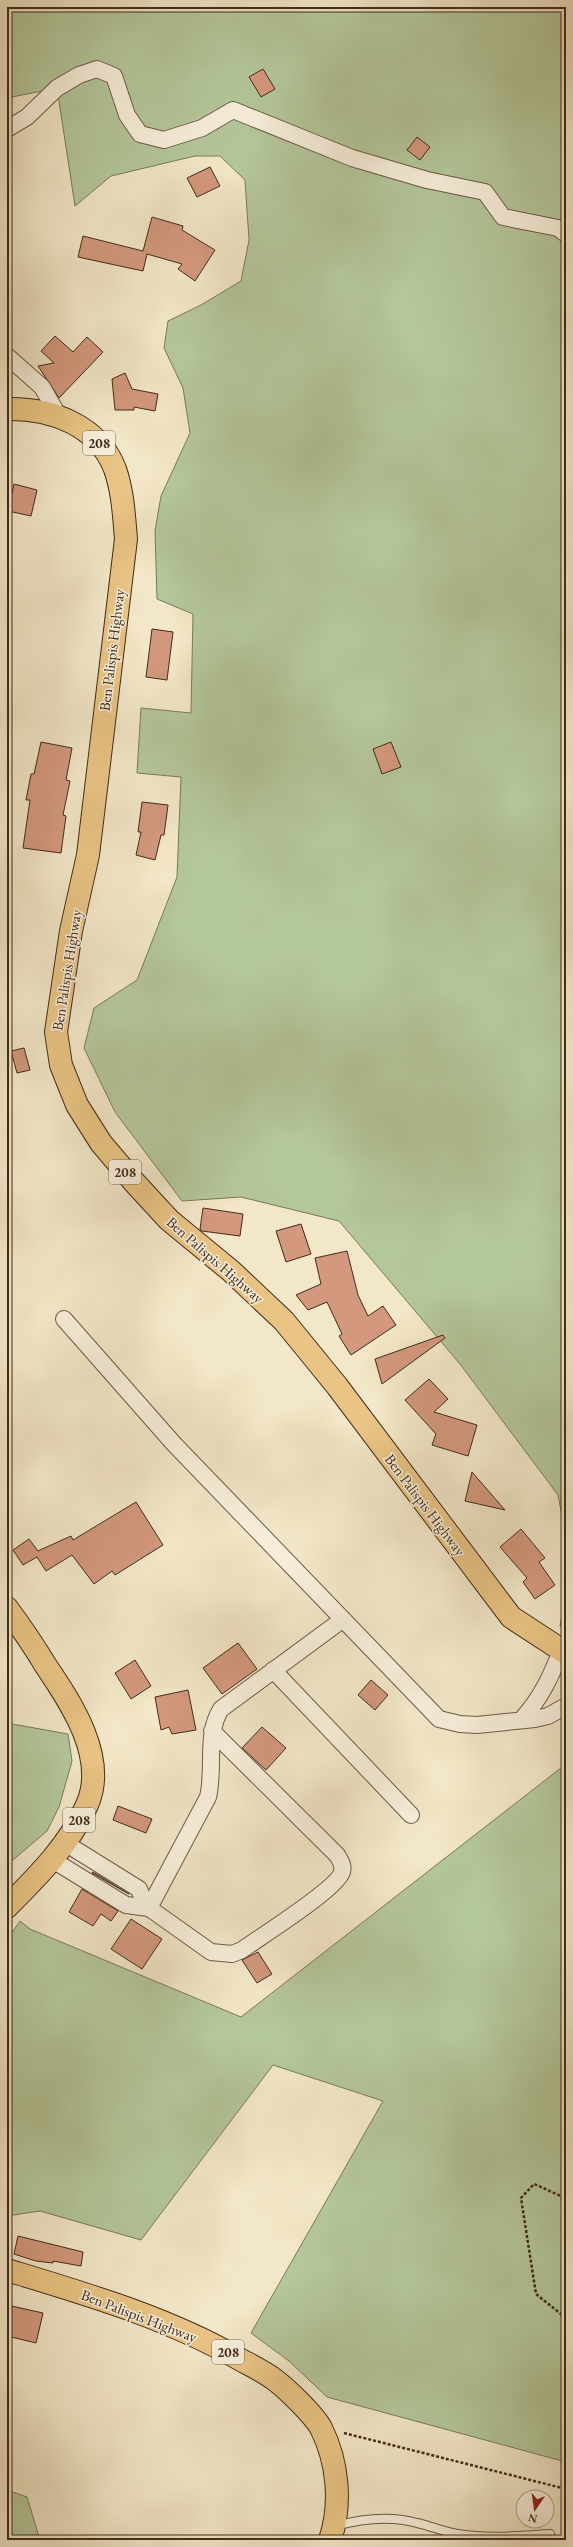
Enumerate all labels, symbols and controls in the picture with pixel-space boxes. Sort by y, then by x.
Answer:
road number: 208 [83,431,115,455]
street label: Ben Palispis Highway [95,587,128,712]
street label: Ben Palispis Highway [48,907,86,1032]
road number: 208 [109,1160,141,1184]
street label: Ben Palispis Highway [163,1212,268,1307]
street label: Ben Palispis Highway [381,1450,470,1560]
road number: 208 [63,1808,95,1832]
street label: Ben Palispis Highway [79,2285,200,2347]
road number: 208 [212,2340,244,2364]
north arrow [515,2489,555,2529]
text: N [527,2511,539,2527]

